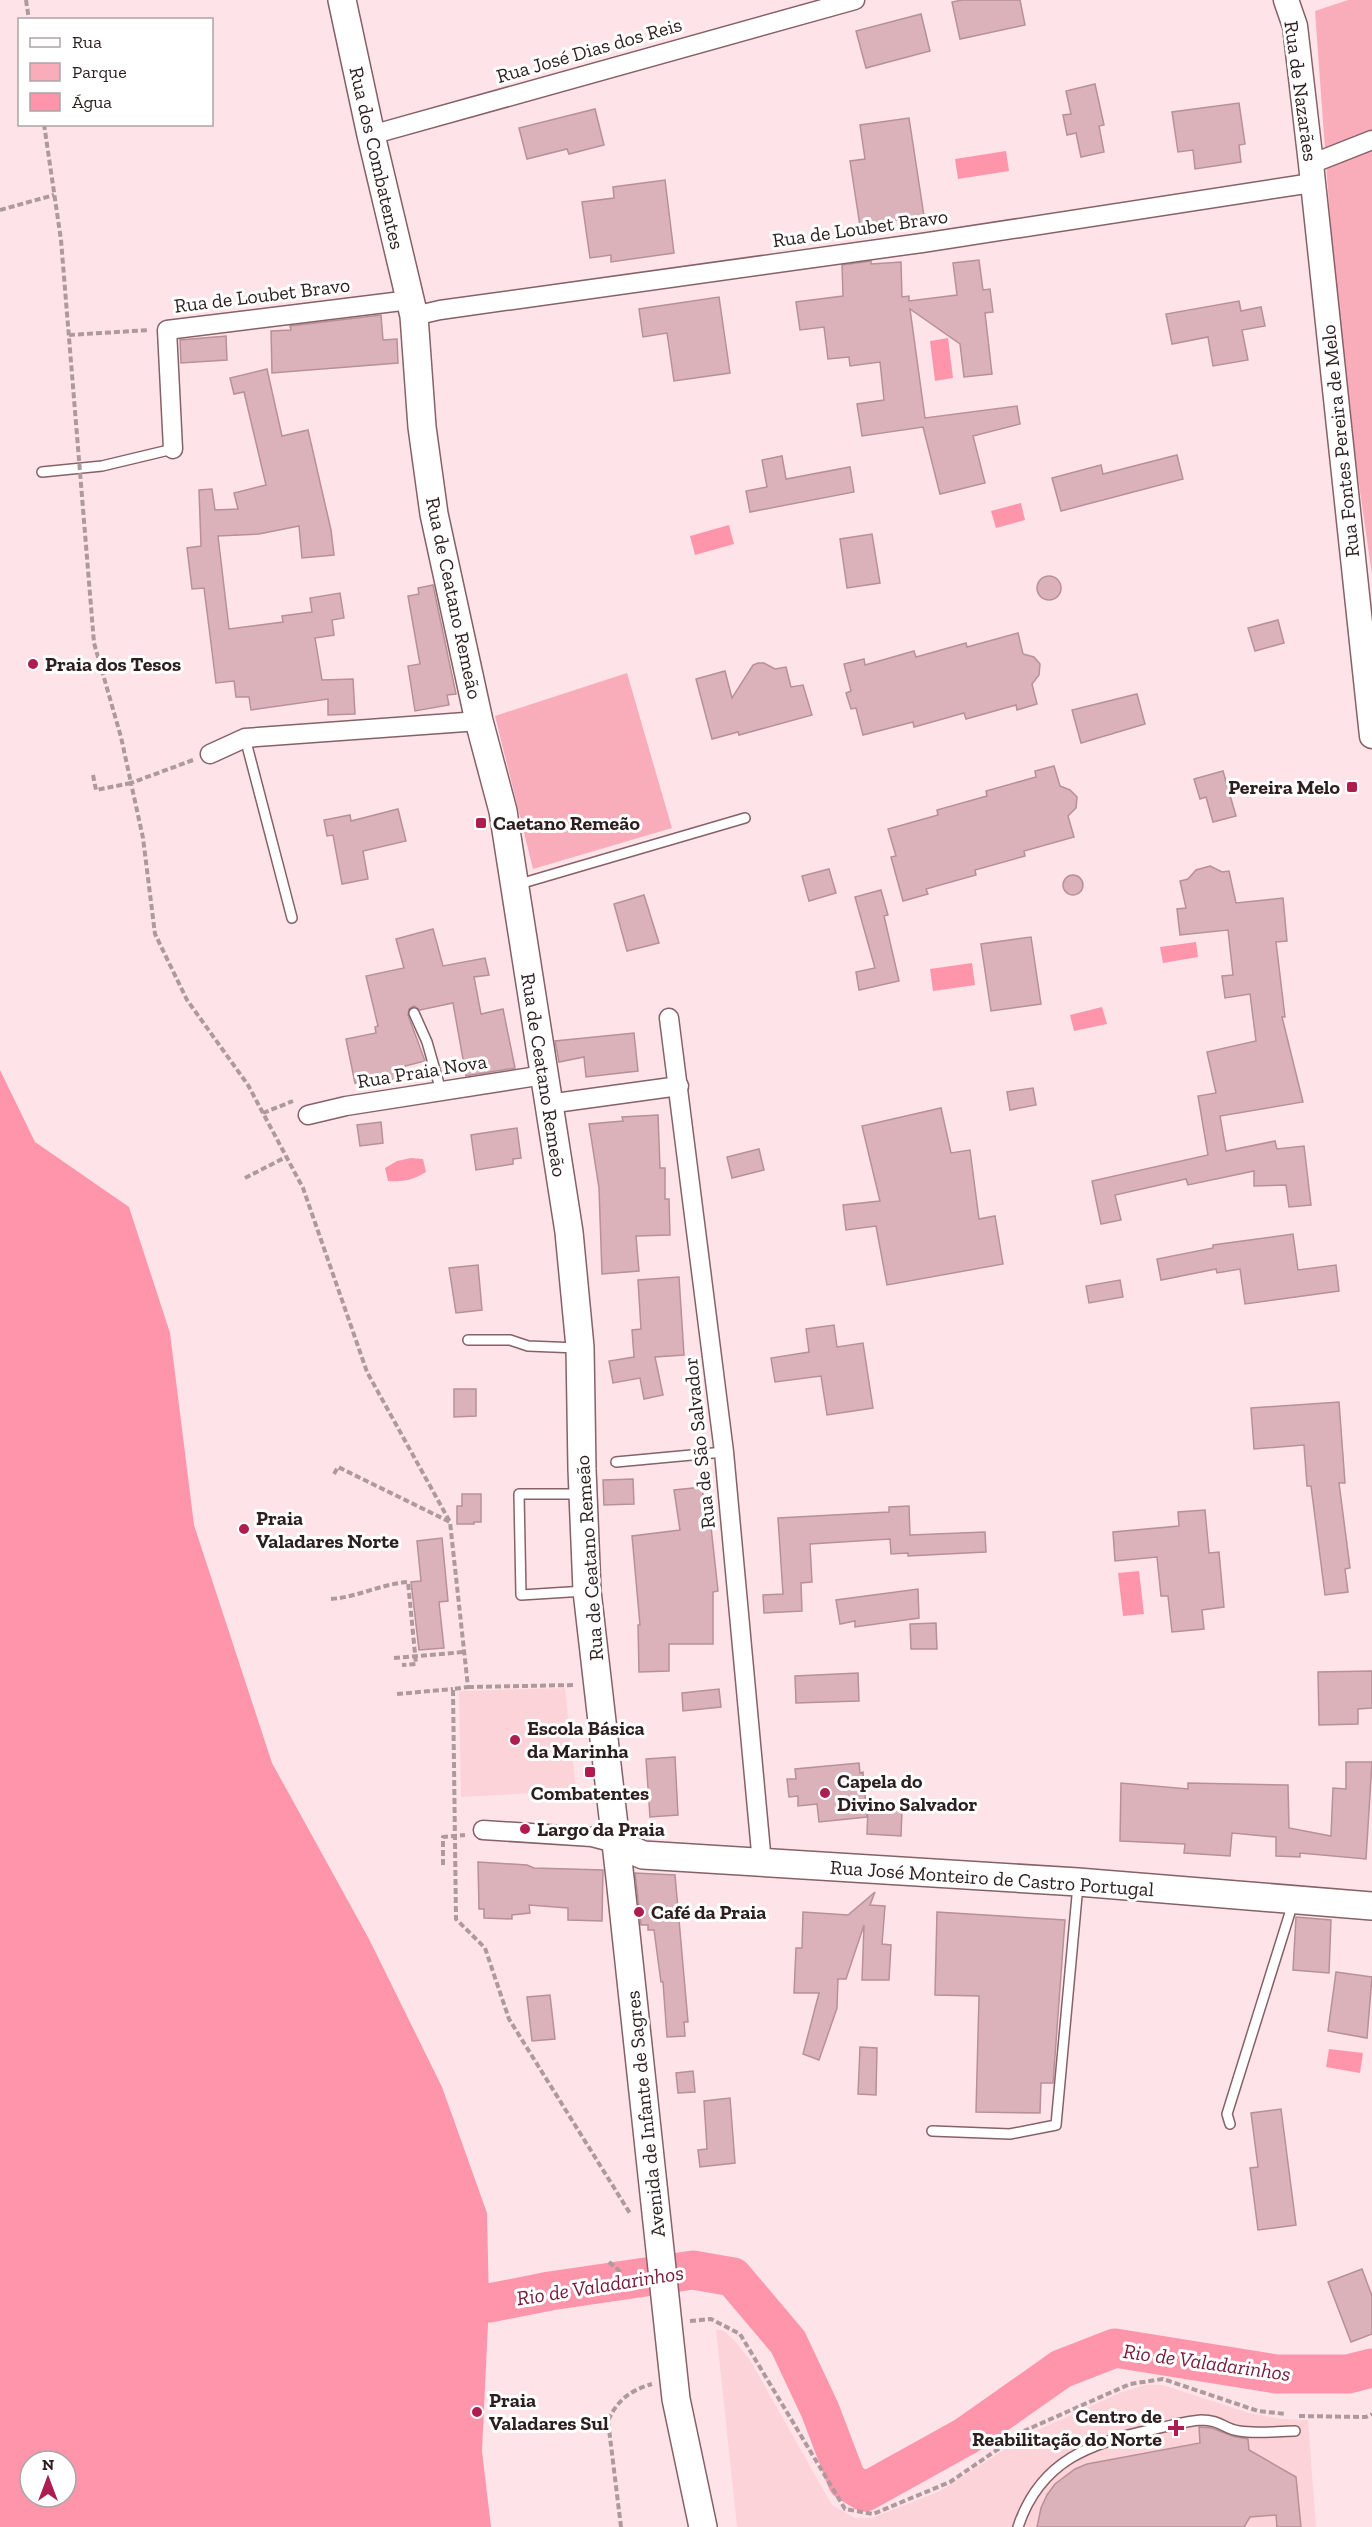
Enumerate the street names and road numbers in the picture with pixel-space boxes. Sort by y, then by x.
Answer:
street label: Rua José Dias dos Reis [493,12,685,88]
street label: Rua de Nazarães [1279,19,1323,163]
street label: Rua dos Combatentes [344,64,410,252]
street label: Rua de Loubet Bravo [771,204,949,252]
street label: Rua de Loubet Bravo [173,272,351,318]
street label: Rua Fontes Pereira de Melo [1316,323,1364,559]
street label: Rua de Ceatano Remeão [421,495,487,701]
street label: Rua de Ceatano Remeão [516,971,572,1179]
street label: Rua Praia Nova [355,1049,489,1093]
street label: Rua de São Salvador [678,1356,720,1530]
street label: Rua de Ceatano Remeão [570,1454,608,1662]
street label: Rua José Monteiro de Castro Portugal [829,1855,1155,1901]
street label: Avenida de Infante de Sagres [620,1989,670,2239]

